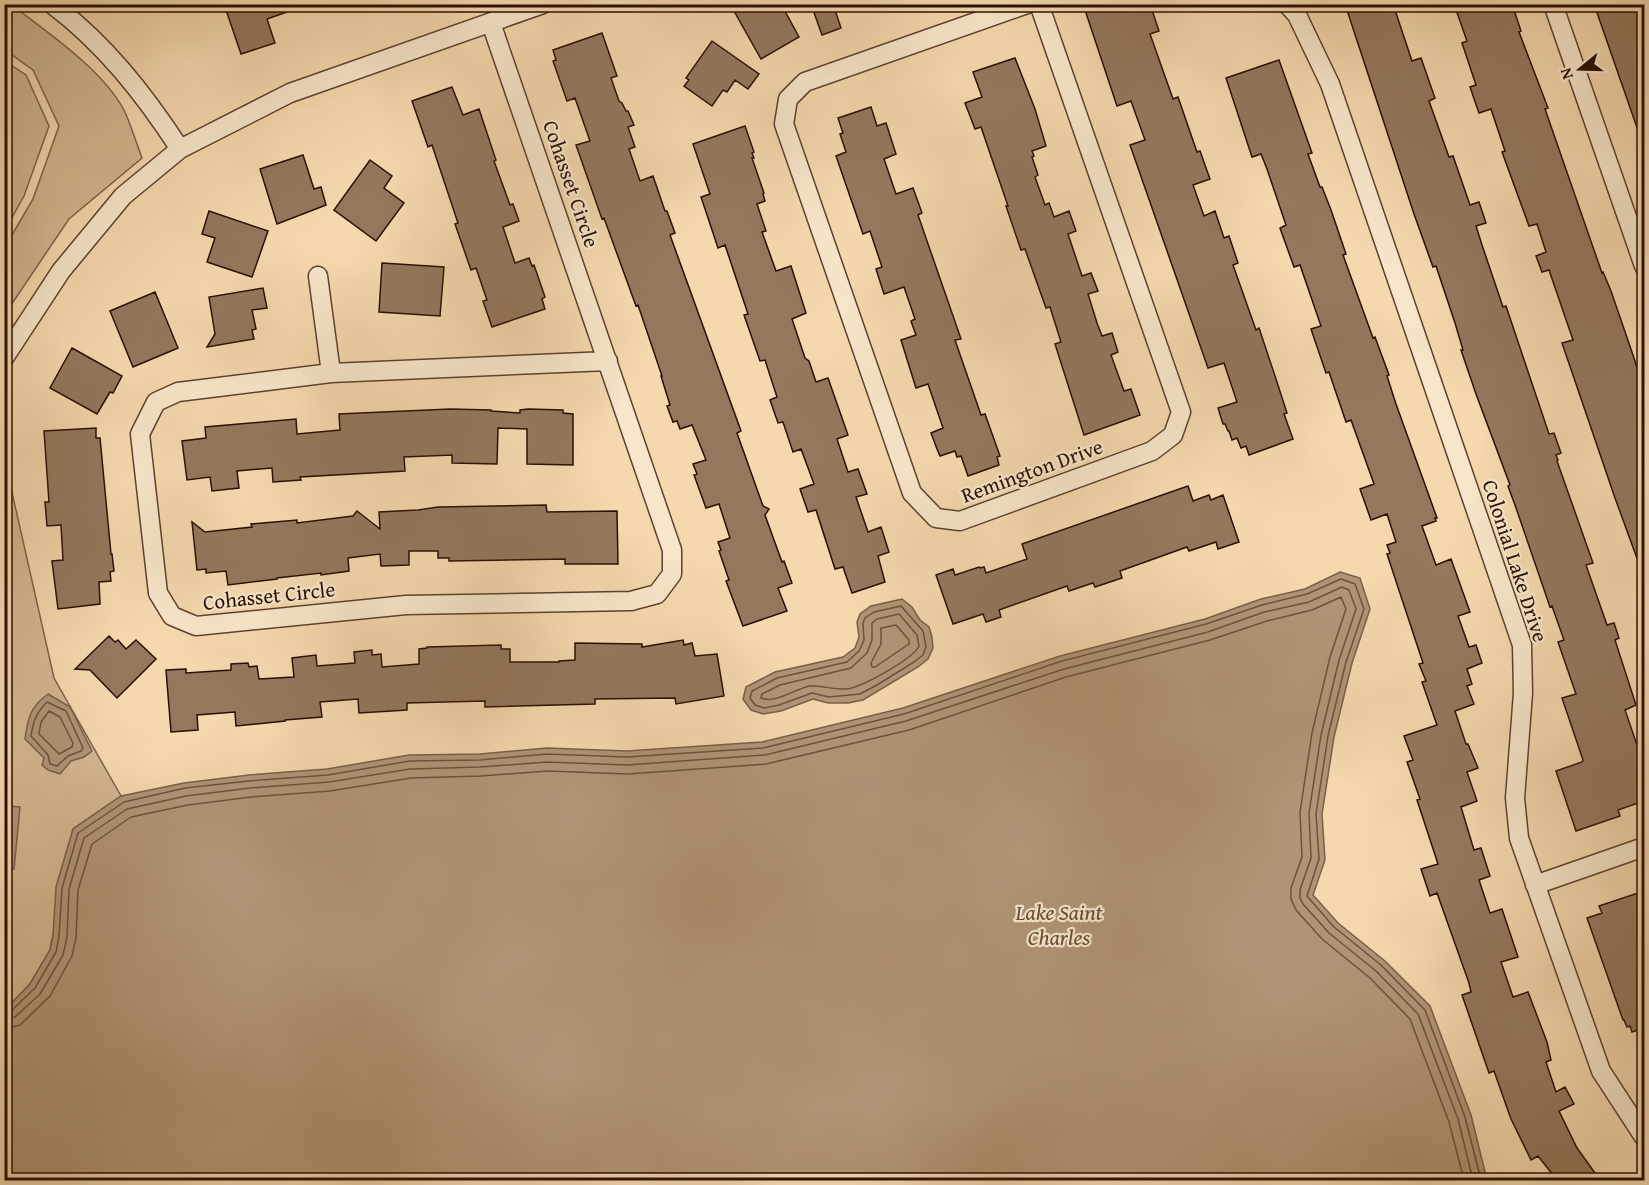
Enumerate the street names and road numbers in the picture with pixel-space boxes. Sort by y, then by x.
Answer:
street label: Cohasset Circle [535,116,608,252]
street label: Remington Drive [957,430,1107,511]
street label: Colonial Lake Drive [1475,476,1556,646]
street label: Cohasset Circle [201,573,337,618]

